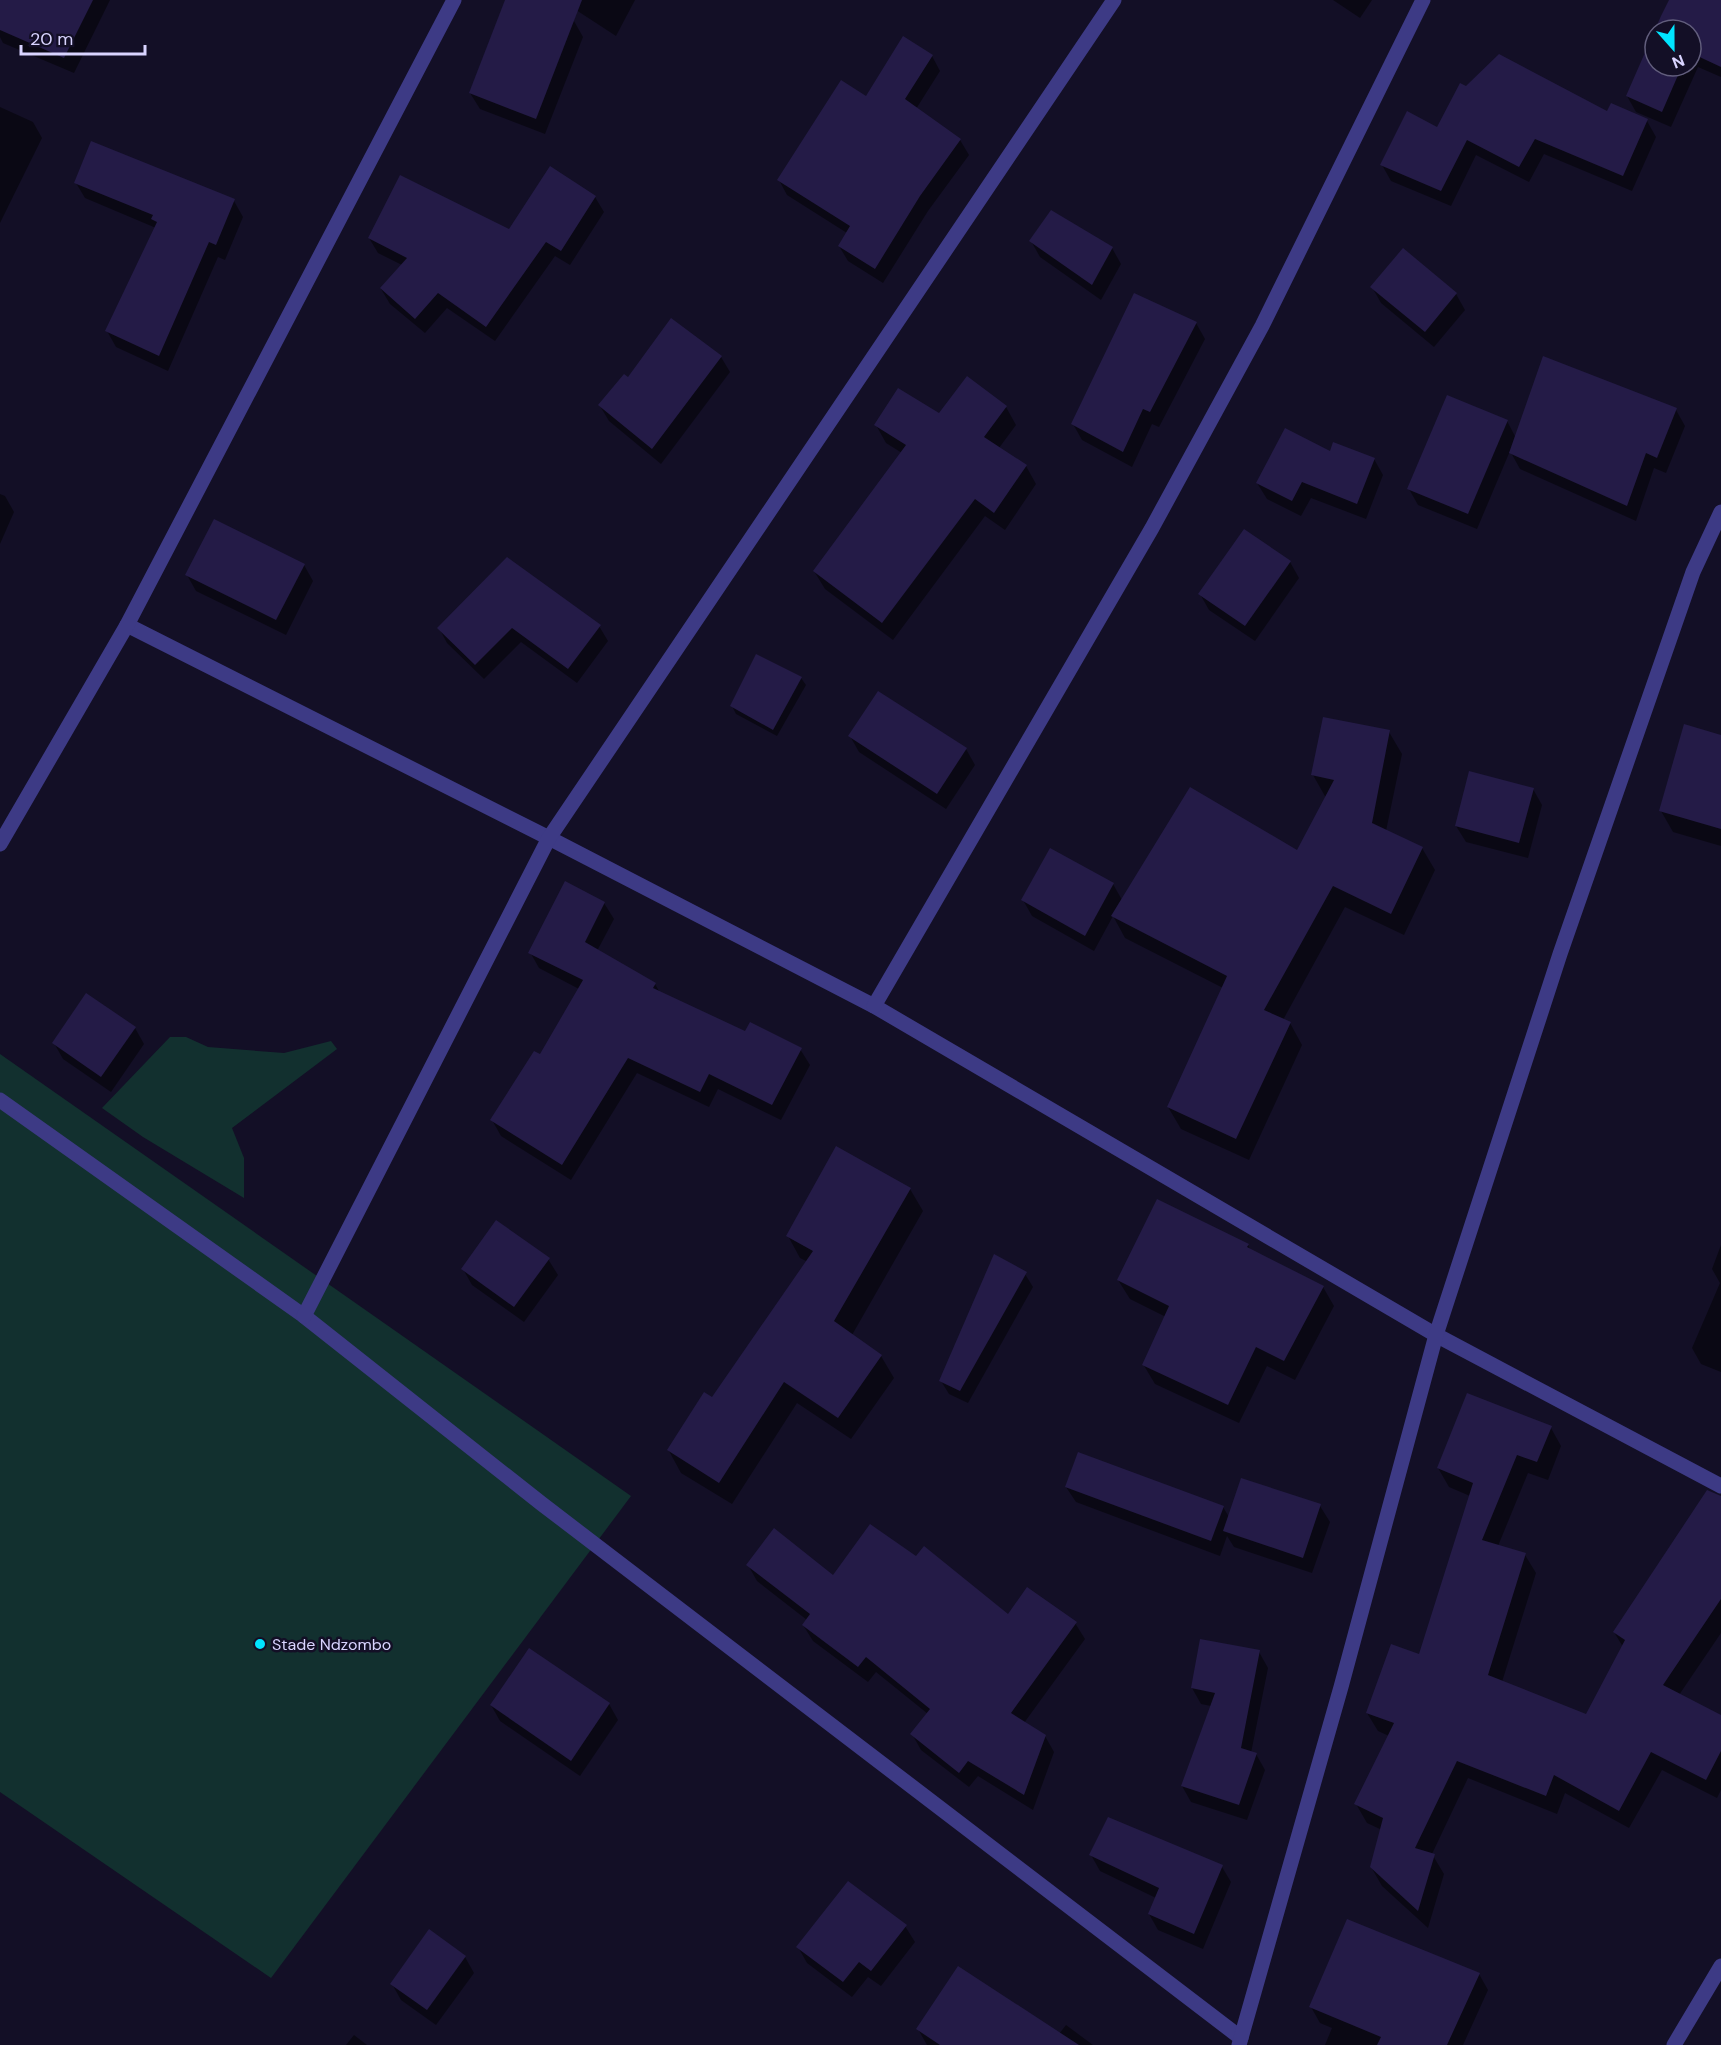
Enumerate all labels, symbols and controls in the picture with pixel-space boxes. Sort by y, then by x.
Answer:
scale bar [21,18,146,56]
north arrow [1643,18,1703,78]
text: 20 m [30,27,73,51]
text: N [1669,50,1687,73]
place label: Stade Ndzombo [272,1634,391,1655]
marker: Stade Ndzombo [253,1637,267,1651]

